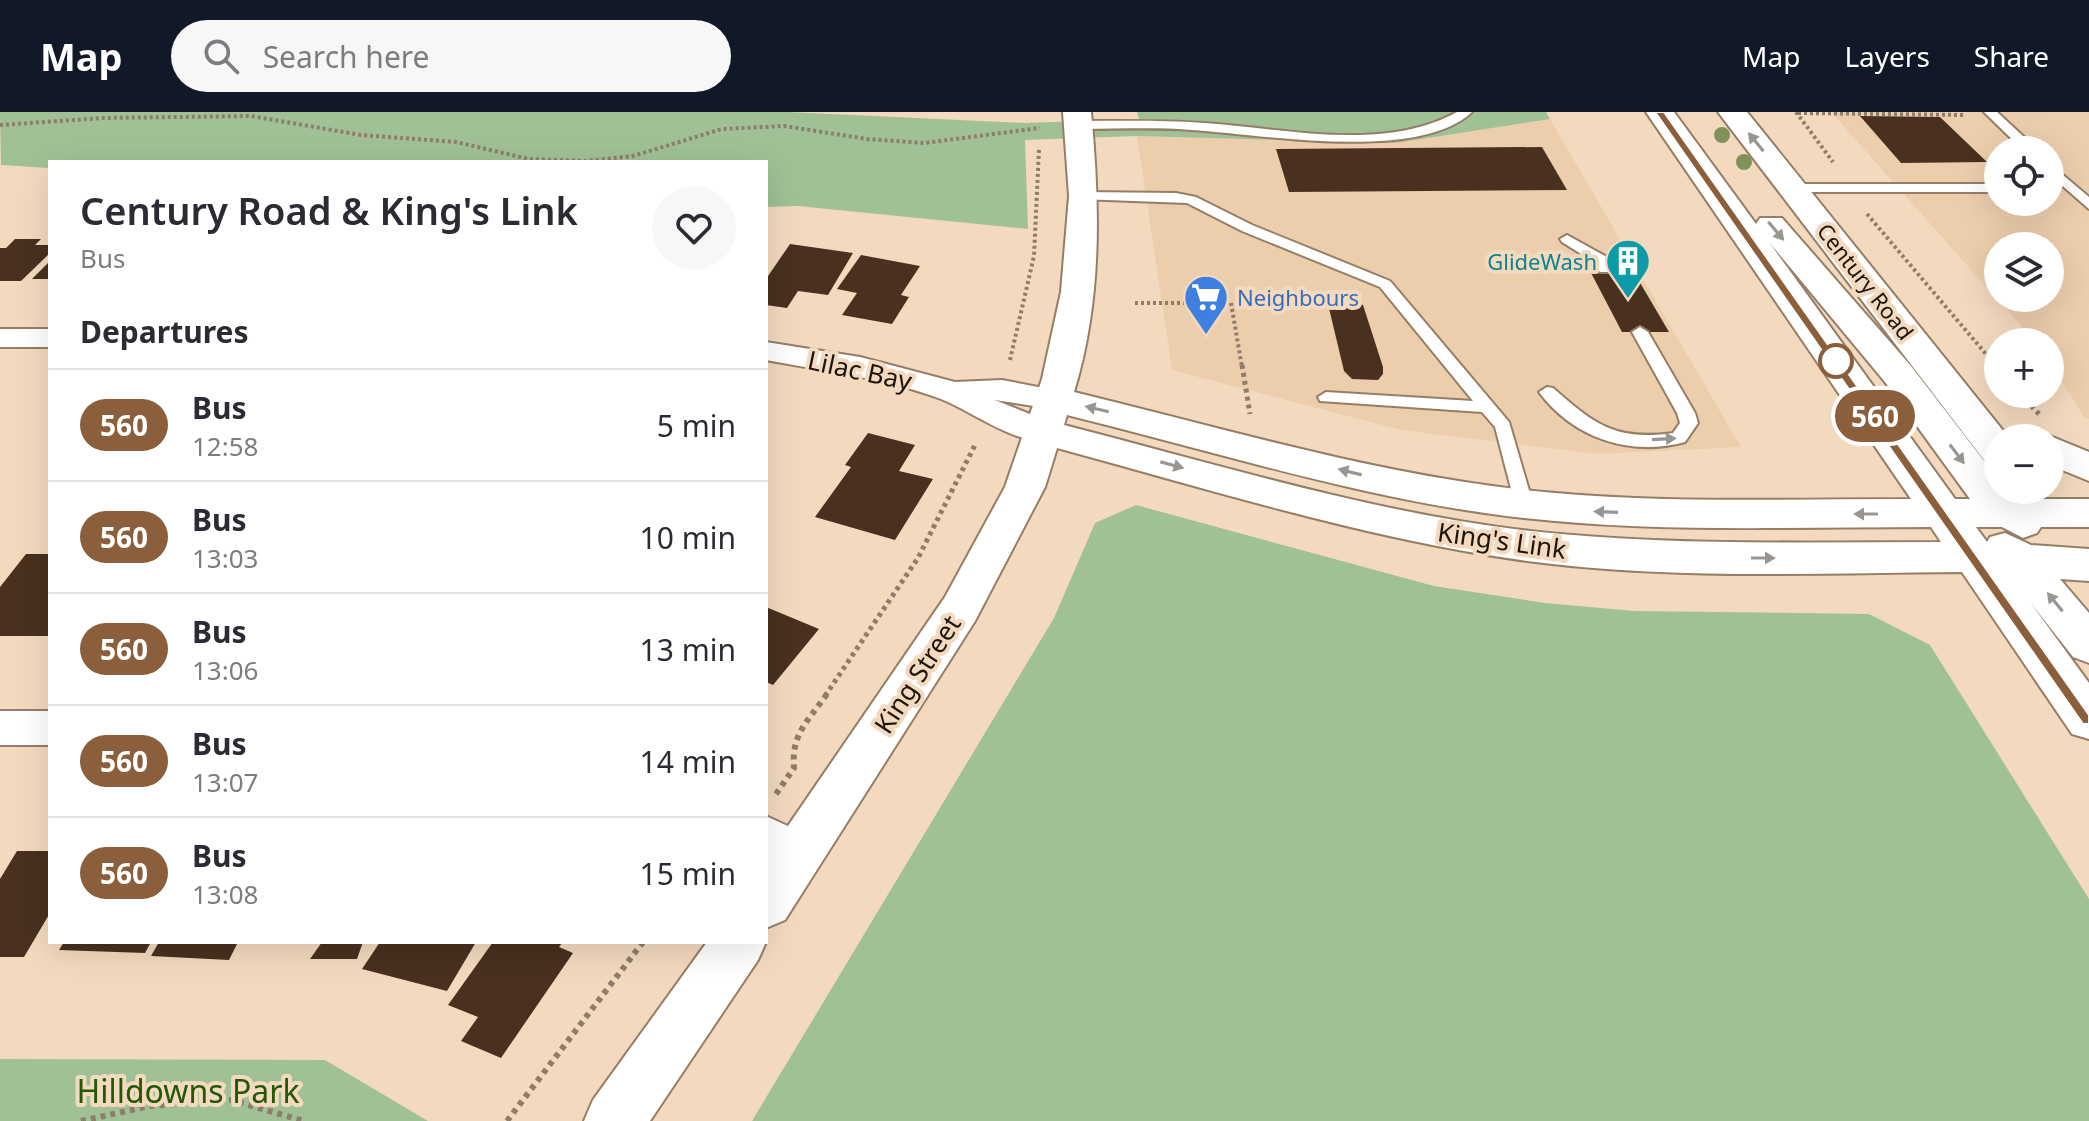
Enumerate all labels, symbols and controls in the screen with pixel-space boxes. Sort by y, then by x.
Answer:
search box [171,20,731,92]
text: Map [40,30,123,82]
icon: search [199,34,243,78]
text: Search here [263,36,430,77]
text: Map [1742,37,1800,75]
text: Layers [1844,37,1930,75]
text: Share [1974,37,2049,75]
one-way arrow [1749,132,1765,152]
map controls [1984,136,2064,504]
button: locate [1984,136,2064,216]
text: Century Road & King's Link [80,184,578,236]
button: heart [652,186,736,270]
street label: Century Road [1811,216,1921,346]
one-way arrow [1767,220,1784,240]
button: layers [1984,232,2064,312]
building icon: GlideWash [1604,237,1652,300]
text: Bus [80,240,125,276]
place label: GlideWash [1487,246,1597,276]
supermarket icon: Neighbours [1182,273,1230,336]
place label: Neighbours [1237,282,1359,312]
text: Departures [80,311,249,352]
button: + [1984,328,2064,408]
street label: Lilac Bay [805,341,916,399]
unlabelled marker [1819,344,1853,378]
text: Bus [192,387,247,428]
line badge: 560 [1829,390,1921,442]
text: 560 [1851,397,1899,435]
one-way arrow [1085,402,1110,415]
text: 5 min [657,405,736,446]
text: 560 [100,406,148,444]
button: − [1984,424,2064,504]
text: 12:58 [192,428,258,464]
one-way arrow [1652,433,1677,446]
one-way arrow [1949,444,1965,464]
one-way arrow [1160,460,1185,472]
one-way arrow [1337,465,1362,477]
text: Bus [192,499,247,540]
one-way arrow [1593,505,1618,518]
one-way arrow [1853,508,1878,520]
street label: King's Link [1435,513,1569,567]
text: 10 min [640,517,736,558]
text: 560 [100,518,148,556]
text: 13:03 [192,540,258,576]
one-way arrow [1751,552,1776,564]
one-way arrow [2047,592,2063,612]
street label: King Street [865,608,969,740]
text: Bus [192,611,247,652]
text: 13 min [640,629,736,670]
text: 560 [100,630,148,668]
text: 13:06 [192,652,258,688]
text: Bus [192,723,247,764]
text: 14 min [640,741,736,782]
text: 560 [100,742,148,780]
text: 13:07 [192,764,258,800]
text: Bus [192,835,247,876]
text: 15 min [640,853,736,894]
text: 560 [100,854,148,892]
text: 13:08 [192,876,258,912]
park label: Hilldowns Park [76,1069,300,1112]

